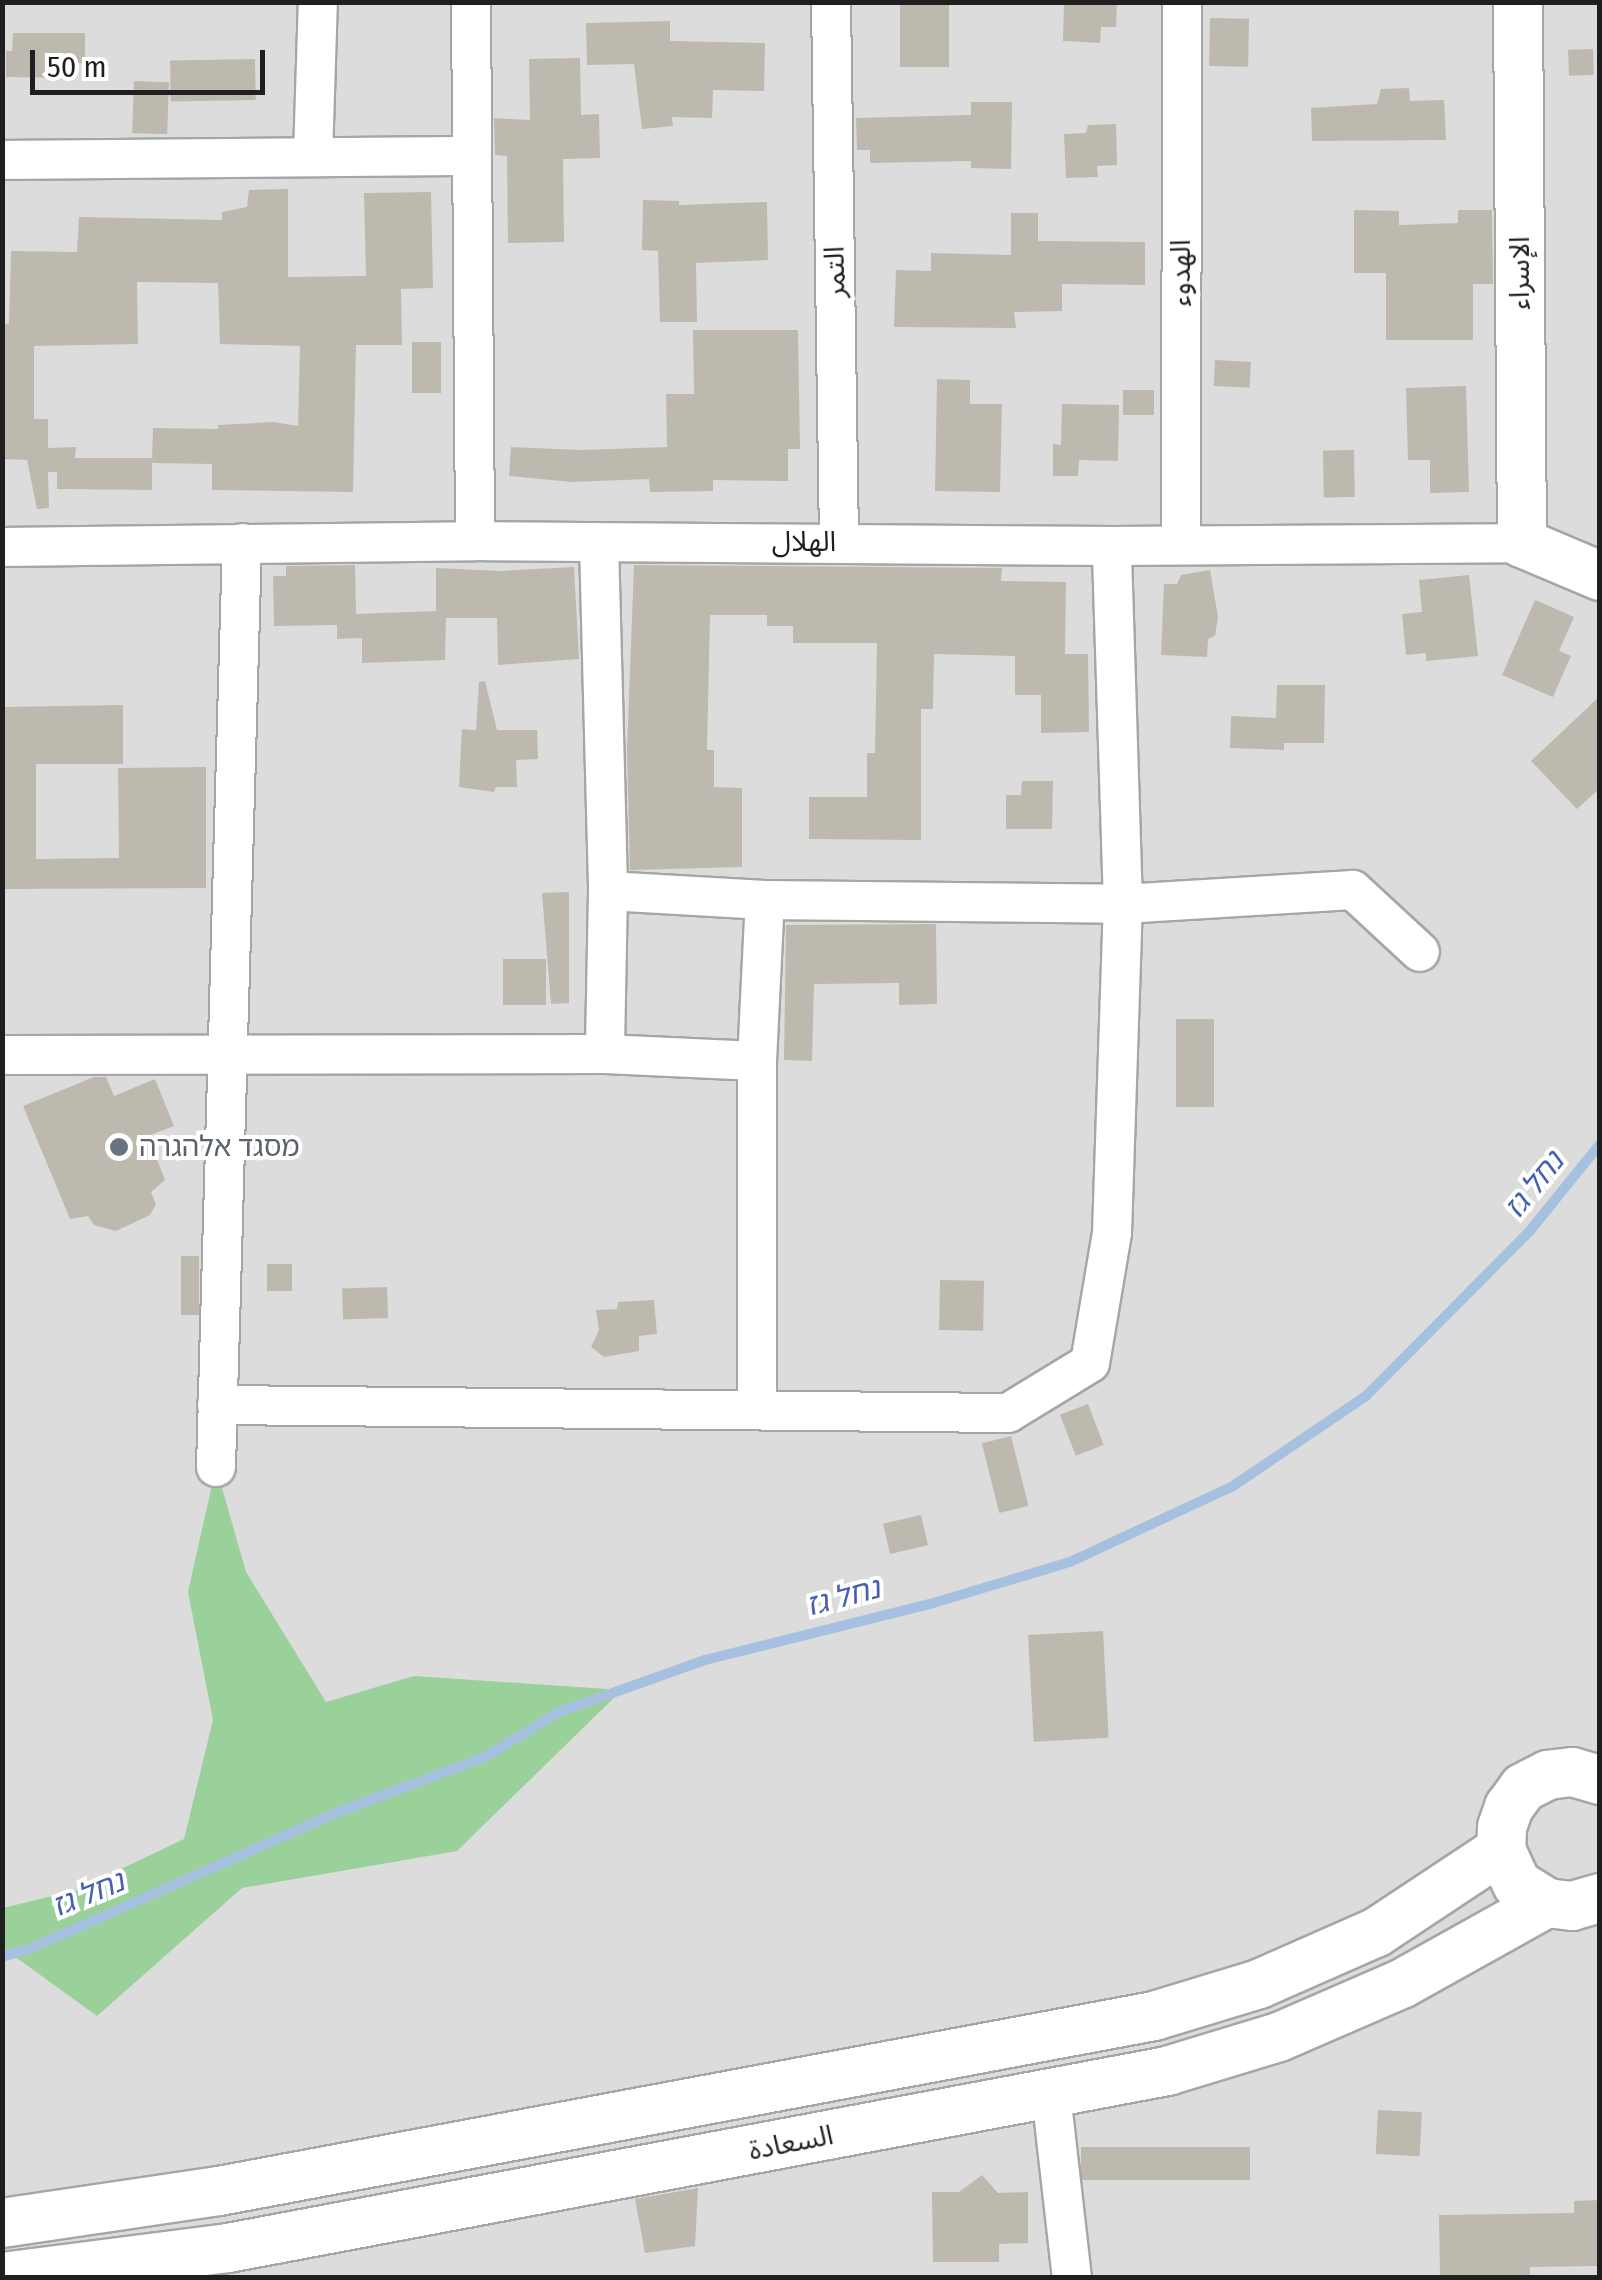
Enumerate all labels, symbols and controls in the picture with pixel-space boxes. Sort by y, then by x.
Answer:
scale bar [35,30,270,92]
text: 50 m [47,49,107,85]
street label: الإسراء [1503,236,1537,310]
street label: الهدوء [1164,239,1198,307]
street label: التمر [818,246,852,298]
street label: الهلال [772,525,836,559]
place label: מסגד אלהגרה [139,1130,299,1164]
marker: מסגד אלהגרה [108,1136,130,1158]
water label: נחל גז [1496,1145,1572,1225]
water label: נחל גז [802,1570,884,1624]
water label: נחל גז [47,1863,129,1925]
street label: السعادة [746,2118,836,2168]

